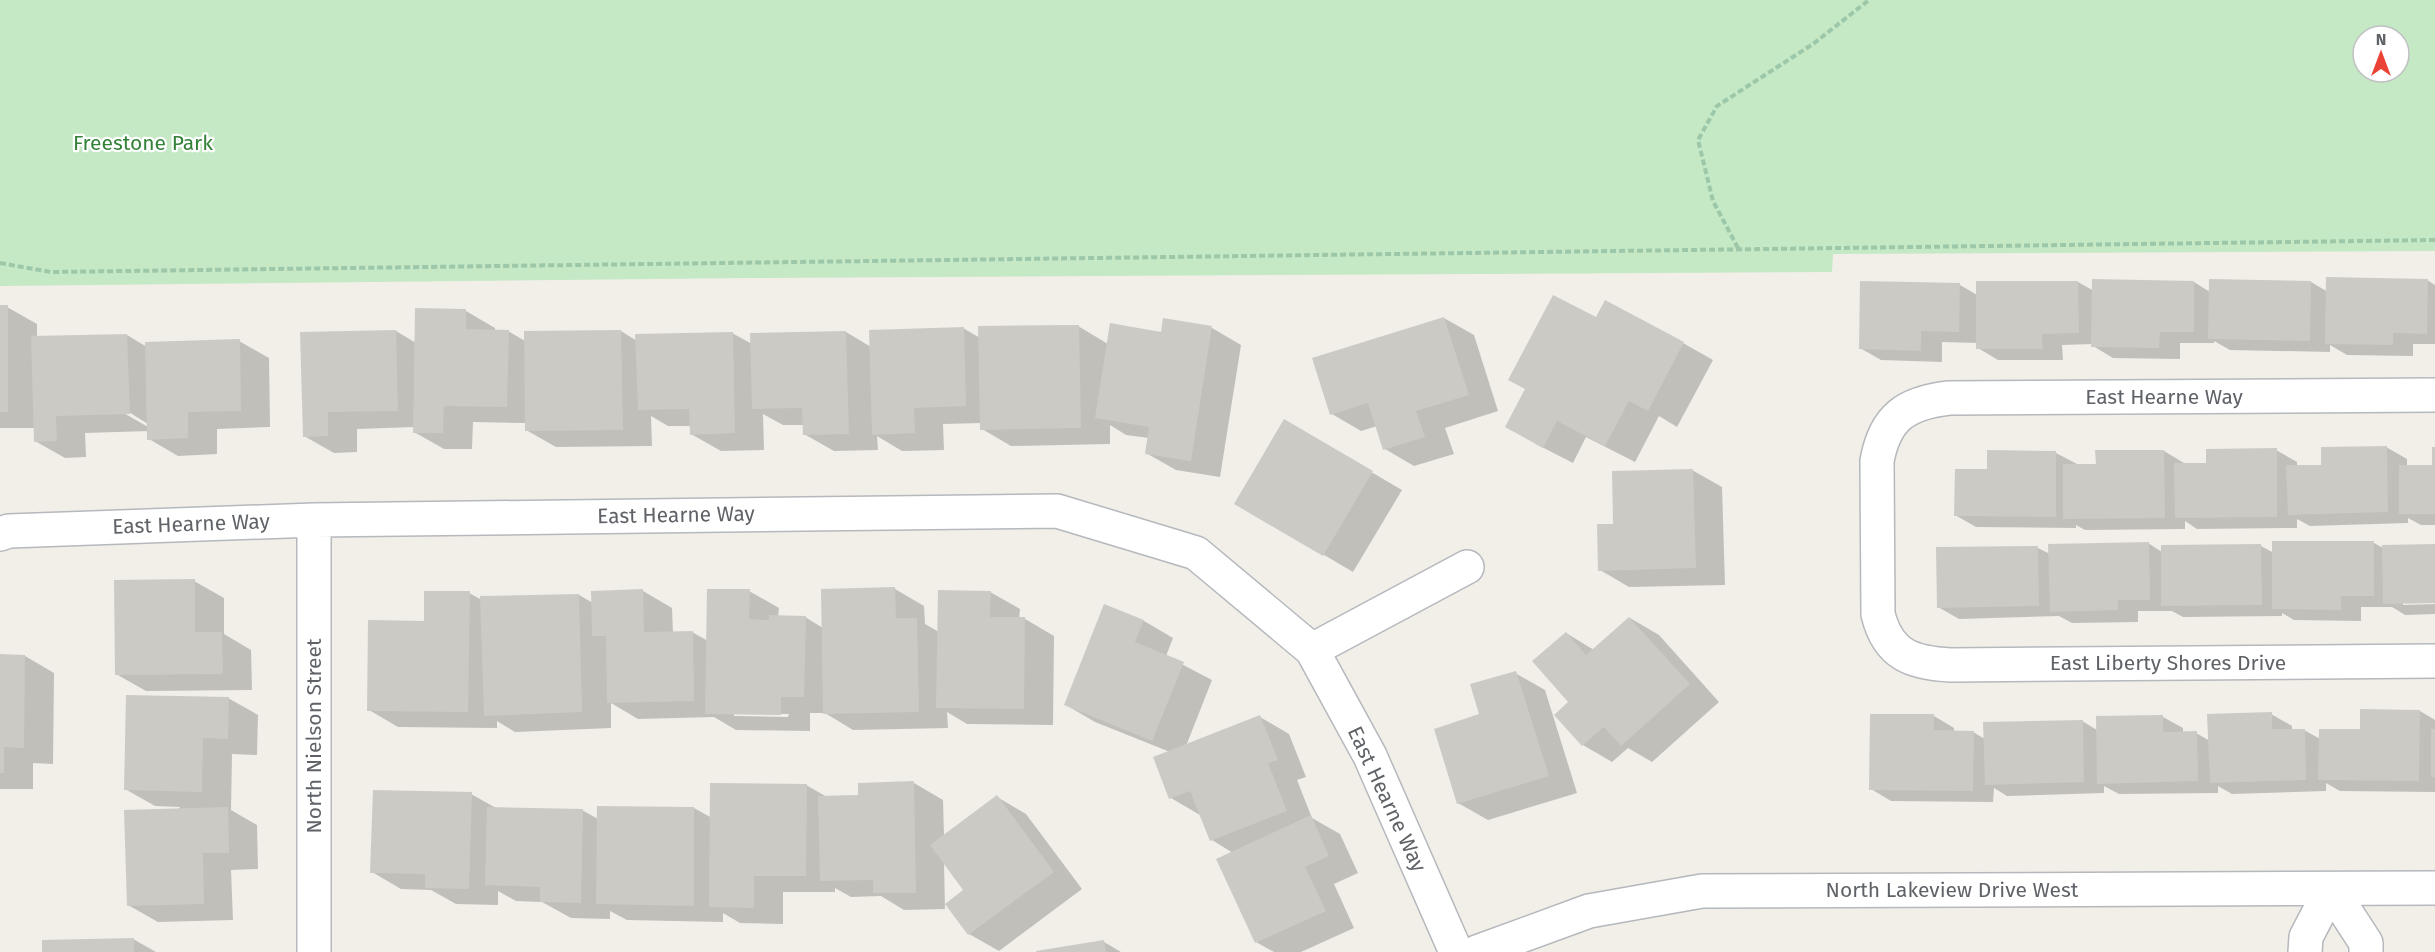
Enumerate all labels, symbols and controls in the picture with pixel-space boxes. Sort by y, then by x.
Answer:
north arrow [2351,24,2411,84]
text: N [2376,30,2386,49]
park label: Freestone Park [73,130,213,156]
street label: East Hearne Way [2085,384,2243,410]
street label: East Hearne Way [597,501,756,529]
street label: East Hearne Way [112,508,271,540]
street label: North Nielson Street [301,638,327,833]
street label: East Liberty Shores Drive [2050,650,2286,676]
street label: East Hearne Way [1342,722,1432,877]
street label: North Lakeview Drive West [1826,877,2079,903]

